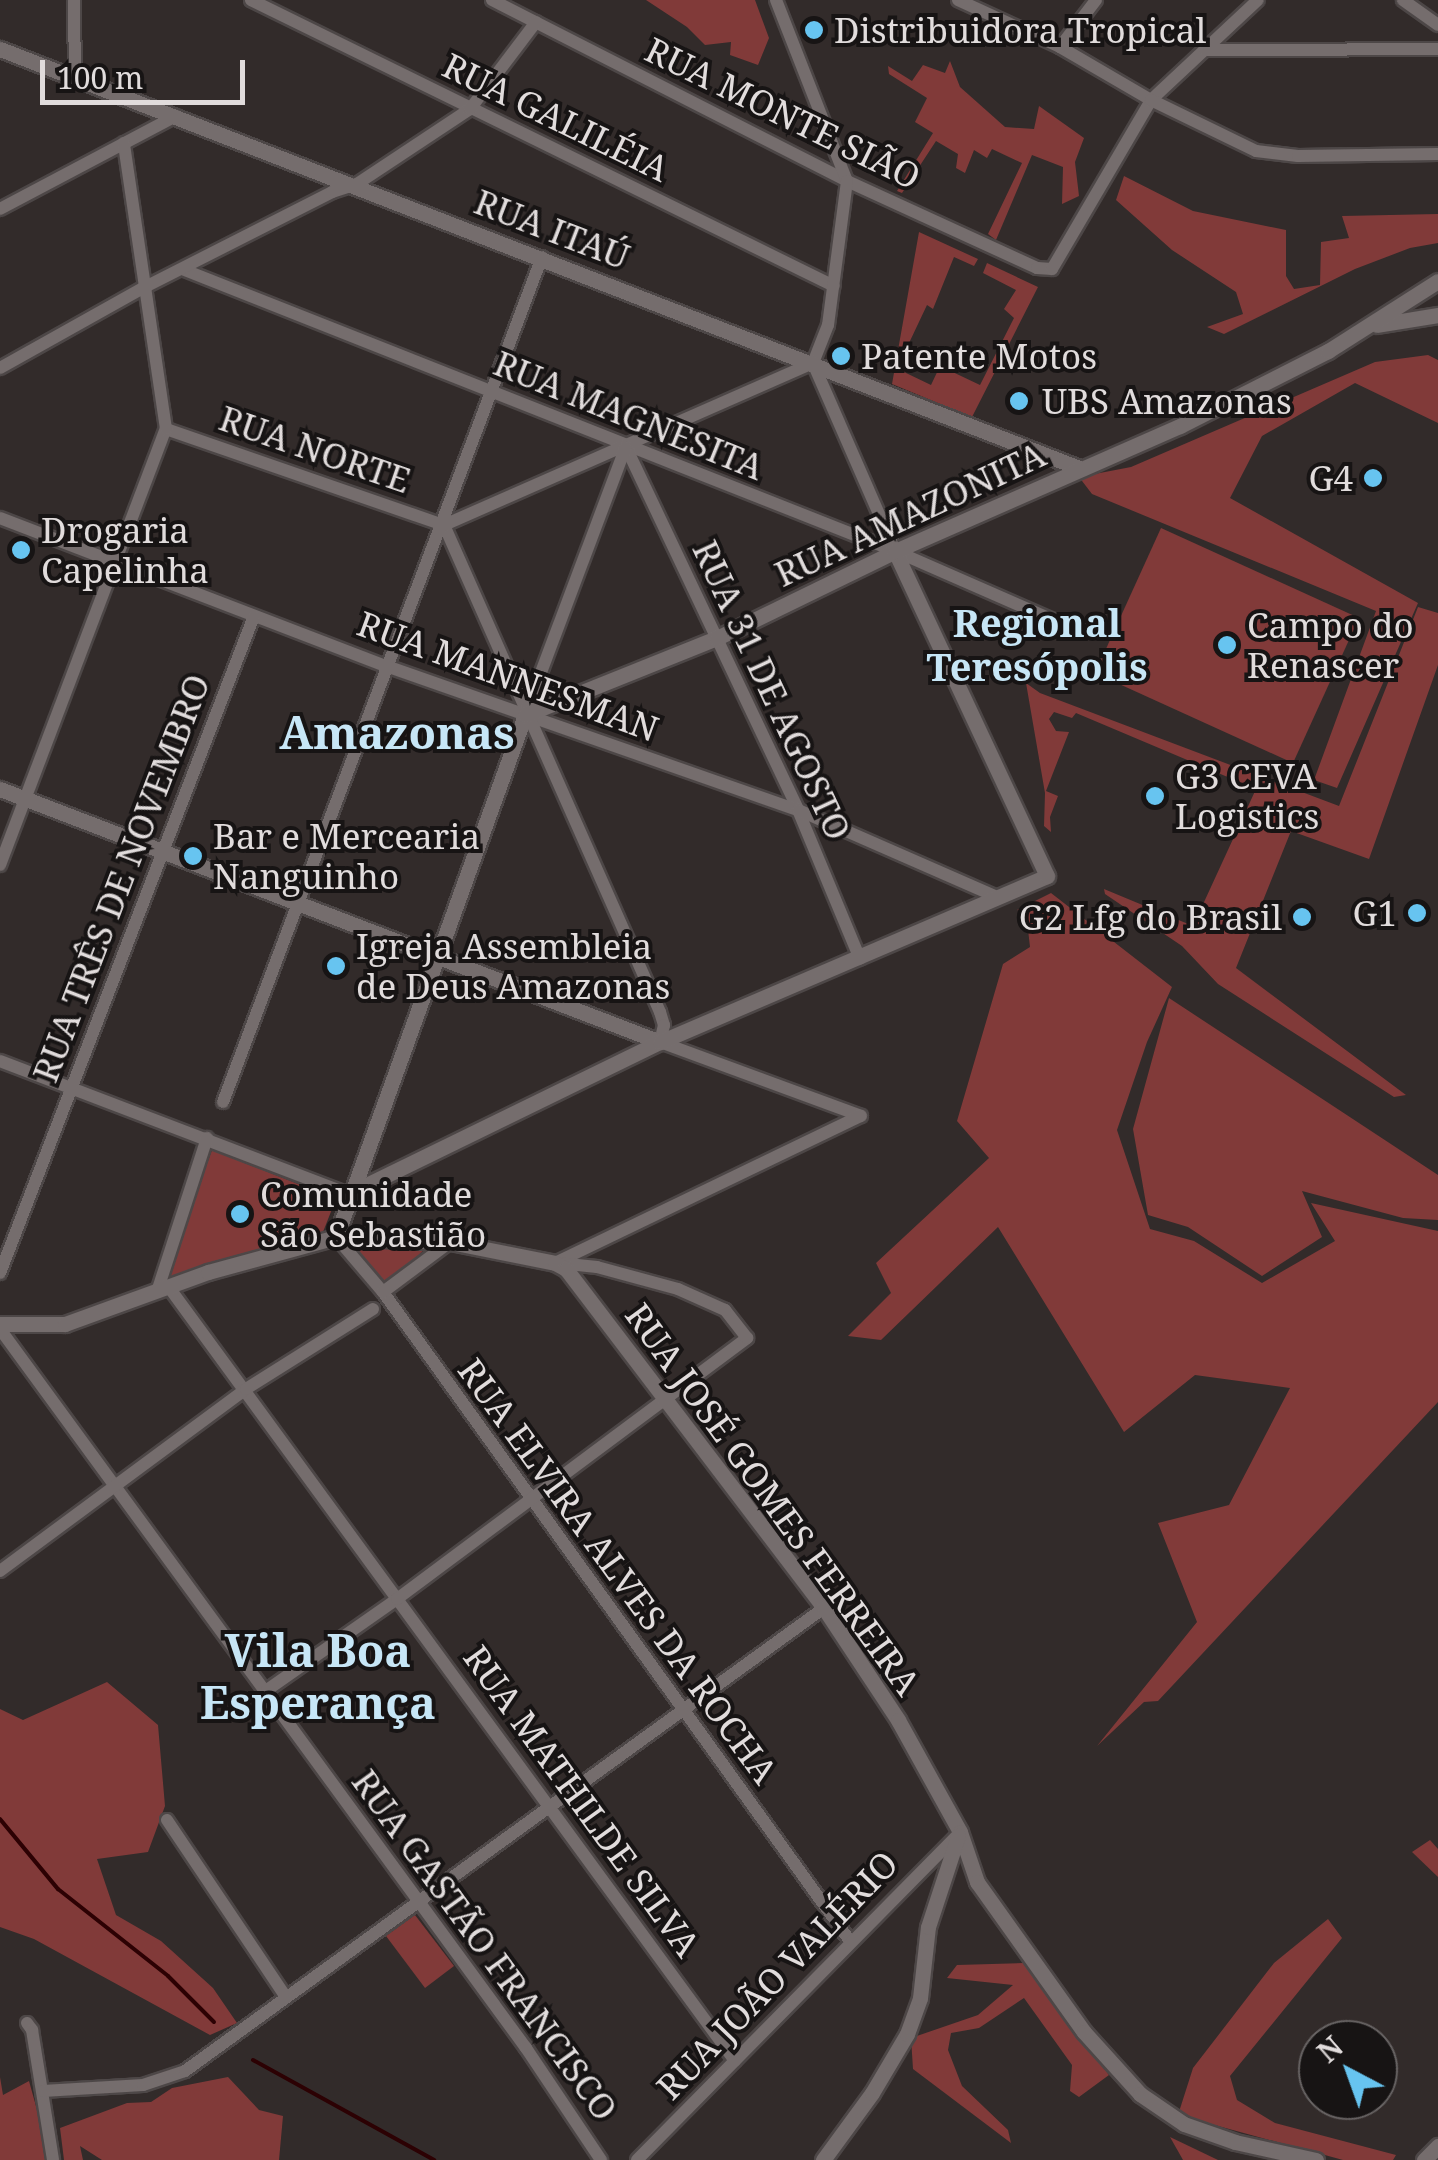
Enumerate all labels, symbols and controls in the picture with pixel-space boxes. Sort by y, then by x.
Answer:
place label: Distribuidora Tropical [834,9,1206,51]
marker: Distribuidora Tropical [803,19,825,41]
street label: RUA MONTE SIÃO [639,28,927,198]
scale bar [45,40,250,102]
street label: RUA GALILÉIA [436,44,676,190]
text: 100 m [57,57,143,98]
street label: RUA ITAÚ [469,180,635,278]
place label: Patente Motos [861,335,1097,377]
street label: RUA MAGNESITA [488,342,770,488]
marker: Patente Motos [830,345,852,367]
place label: UBS Amazonas [1042,380,1292,422]
marker: UBS Amazonas [1006,388,1032,414]
street label: RUA NORTE [214,397,416,501]
street label: RUA AMAZONITA [768,433,1052,595]
place label: G4 [1308,457,1353,499]
marker: G4 [1362,467,1384,489]
place label: Drogaria Capelinha [41,509,209,591]
street label: RUA 31 DE AGOSTO [684,534,860,846]
marker: Drogaria Capelinha [10,539,32,561]
district label: Regional Teresópolis [926,600,1148,689]
street label: RUA MANNESMAN [352,602,664,750]
place label: Campo do Renascer [1247,604,1414,686]
marker: Campo do Renascer [1216,634,1238,656]
street label: RUA TRÊS DE NOVEMBRO [24,668,218,1088]
district label: Amazonas [279,705,515,759]
place label: G3 CEVA Logistics [1175,755,1319,837]
marker: G3 CEVA Logistics [1144,785,1166,807]
place label: Bar e Mercearia Nanguinho [213,815,480,897]
marker: Bar e Mercearia Nanguinho [182,845,204,867]
place label: G1 [1352,892,1397,934]
place label: G2 Lfg do Brasil [1019,896,1282,938]
marker: G1 [1406,902,1428,924]
marker: G2 Lfg do Brasil [1291,906,1313,928]
place label: Igreja Assembleia de Deus Amazonas [356,925,670,1007]
marker: Igreja Assembleia de Deus Amazonas [325,955,347,977]
place label: Comunidade São Sebastião [260,1173,486,1255]
marker: Comunidade São Sebastião [229,1203,251,1225]
street label: RUA JOSÉ GOMES FERREIRA [617,1295,929,1703]
street label: RUA ELVIRA ALVES DA ROCHA [450,1350,786,1792]
district label: Vila Boa Esperança [200,1623,436,1729]
street label: RUA MATHILDE SILVA [455,1637,709,1965]
street label: RUA GASTÃO FRANCISCO [344,1762,626,2128]
street label: RUA JOÃO VALÉRIO [648,1842,906,2108]
north arrow [1298,2020,1398,2120]
text: N [1309,2027,1350,2070]

